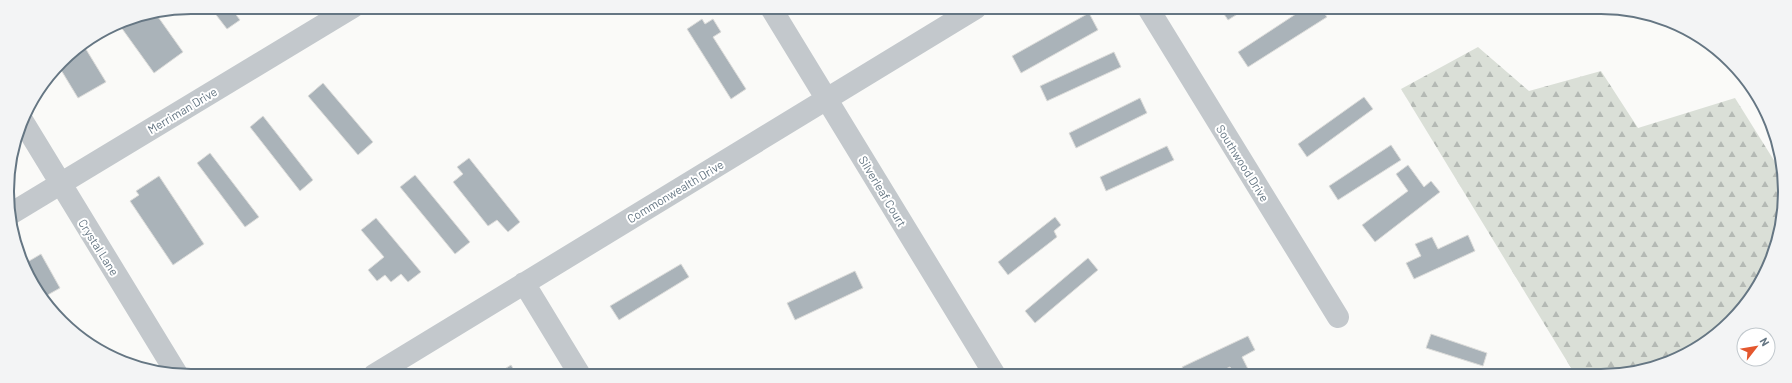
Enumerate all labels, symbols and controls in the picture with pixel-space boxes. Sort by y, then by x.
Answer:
street label: Merriman Drive [145,84,219,136]
street label: Southwood Drive [1214,122,1272,204]
street label: Silverleaf Court [856,153,910,229]
street label: Commonwealth Drive [624,157,726,225]
street label: Crystal Lane [76,216,122,278]
north arrow [1736,327,1776,367]
text: N [1758,335,1772,348]

